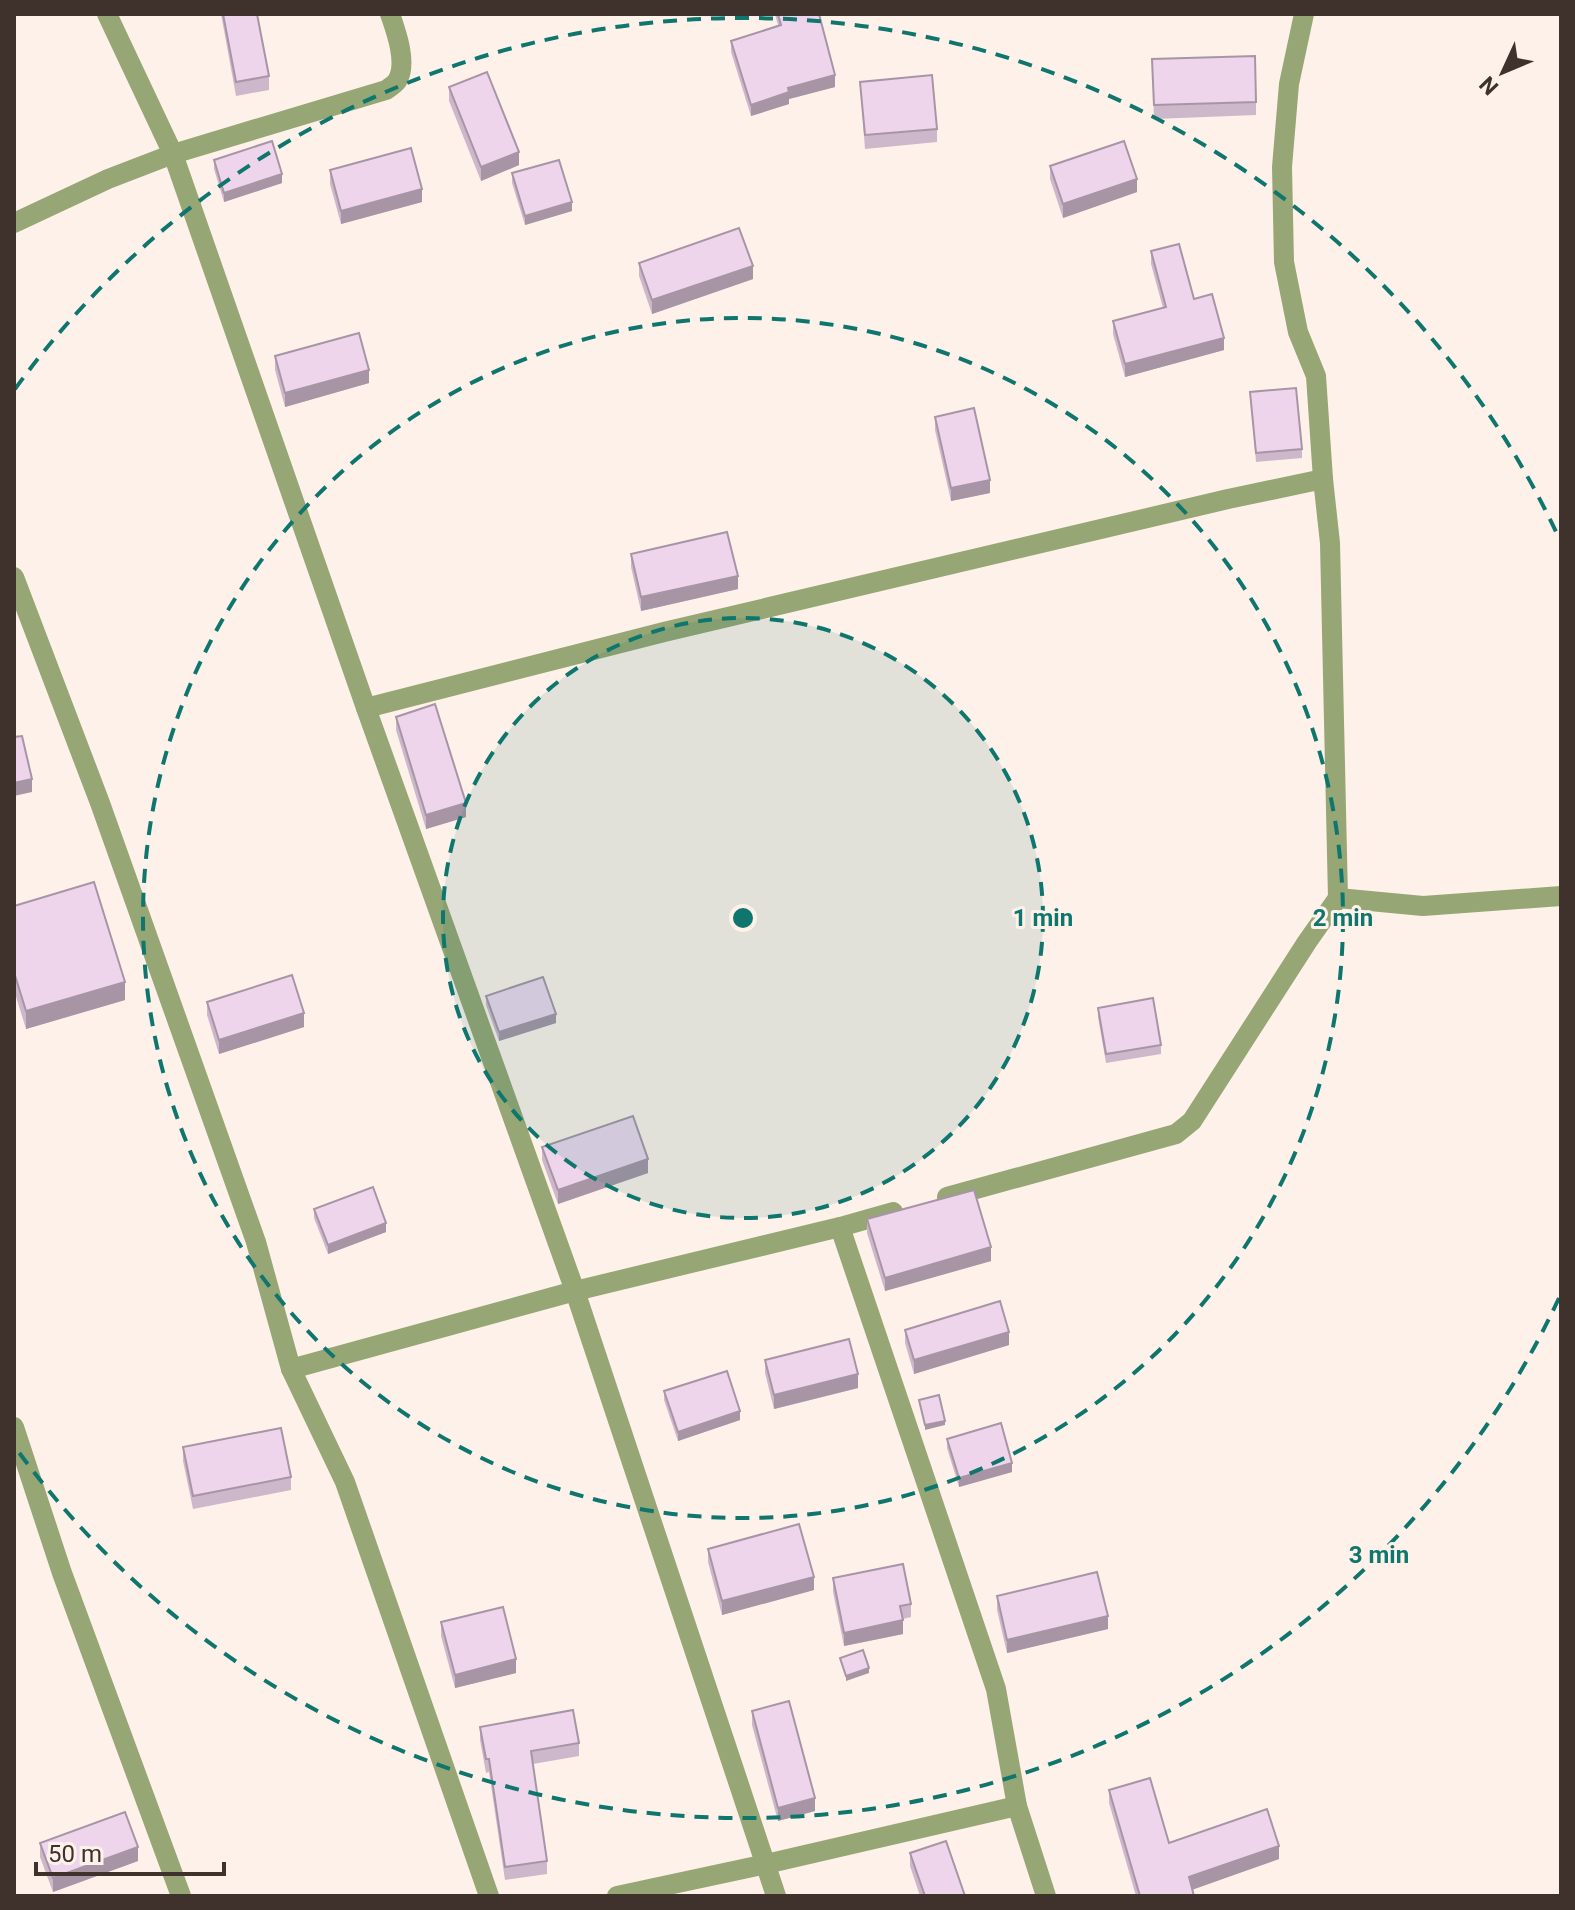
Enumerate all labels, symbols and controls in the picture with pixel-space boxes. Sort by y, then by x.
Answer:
north arrow [1463,32,1543,112]
text: N [1475,71,1503,100]
centre of rings [729,904,757,932]
text: 1 min [1013,904,1073,932]
text: 2 min [1313,904,1373,932]
text: 3 min [1349,1541,1409,1569]
scale bar [36,1826,224,1876]
text: 50 m [48,1840,102,1868]

